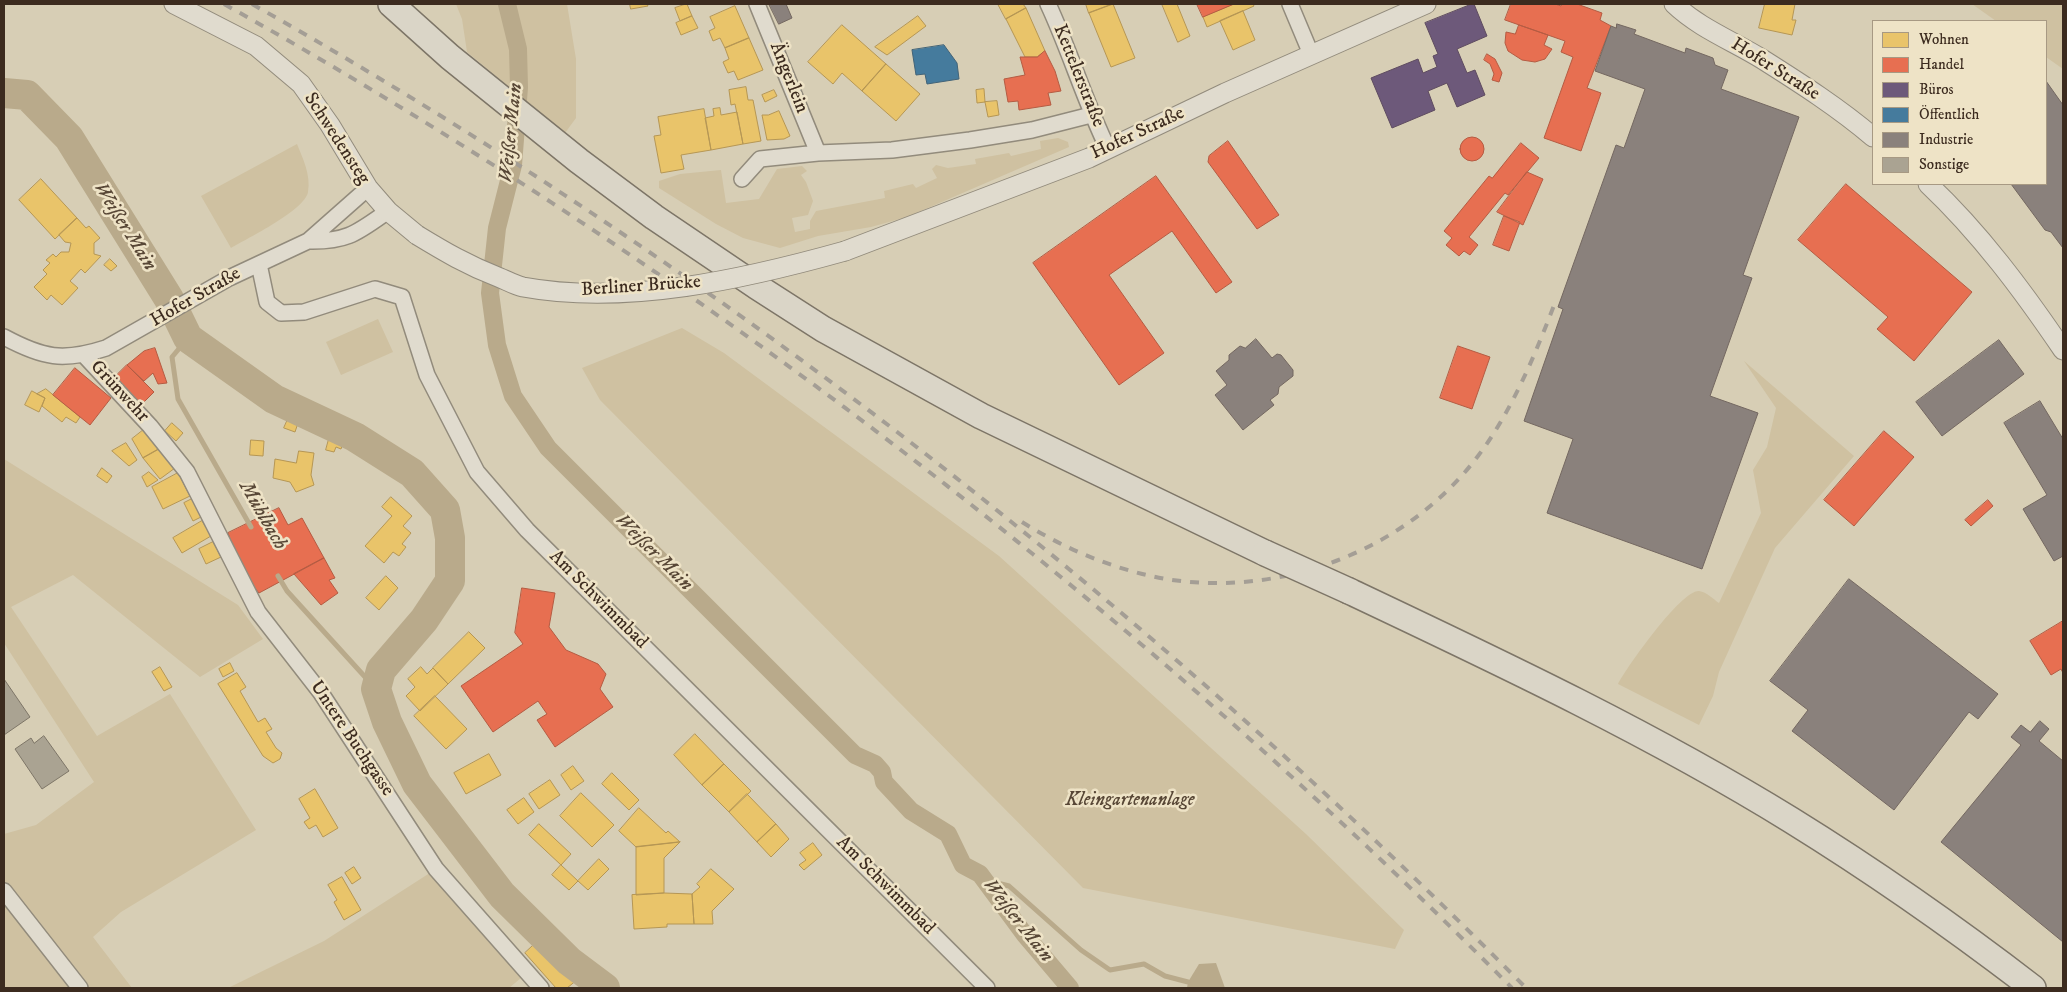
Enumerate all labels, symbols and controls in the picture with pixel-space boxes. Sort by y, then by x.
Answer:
legend [1872,20,2047,185]
street label: Kettelerstraße [1047,21,1109,131]
text: Wohnen [1919,30,1969,49]
street label: Hofer Straße [1726,34,1824,106]
street label: Ängerlein [763,39,813,117]
text: Handel [1919,55,1964,74]
text: Büros [1919,80,1954,99]
water label: Weißer Main [495,82,529,184]
street label: Schwedensteg [298,89,374,189]
street label: Hofer Straße [1088,102,1188,166]
text: Öffentlich [1919,105,1979,124]
text: Industrie [1919,130,1973,149]
text: Sonstige [1919,155,1969,174]
water label: Weißer Main [87,178,161,276]
street label: Hofer Straße [147,263,245,333]
street label: Berliner Brücke [580,271,702,303]
street label: Grünwehr [85,356,153,428]
water label: Mühlbach [233,477,291,555]
water label: Weißer Main [609,509,697,597]
street label: Am Schwimmbad [544,546,652,654]
street label: Untere Buchgasse [304,677,398,801]
park label: Kleingartenanlage [1065,790,1195,812]
street label: Am Schwimmbad [831,832,939,940]
water label: Weißer Main [977,874,1057,968]

